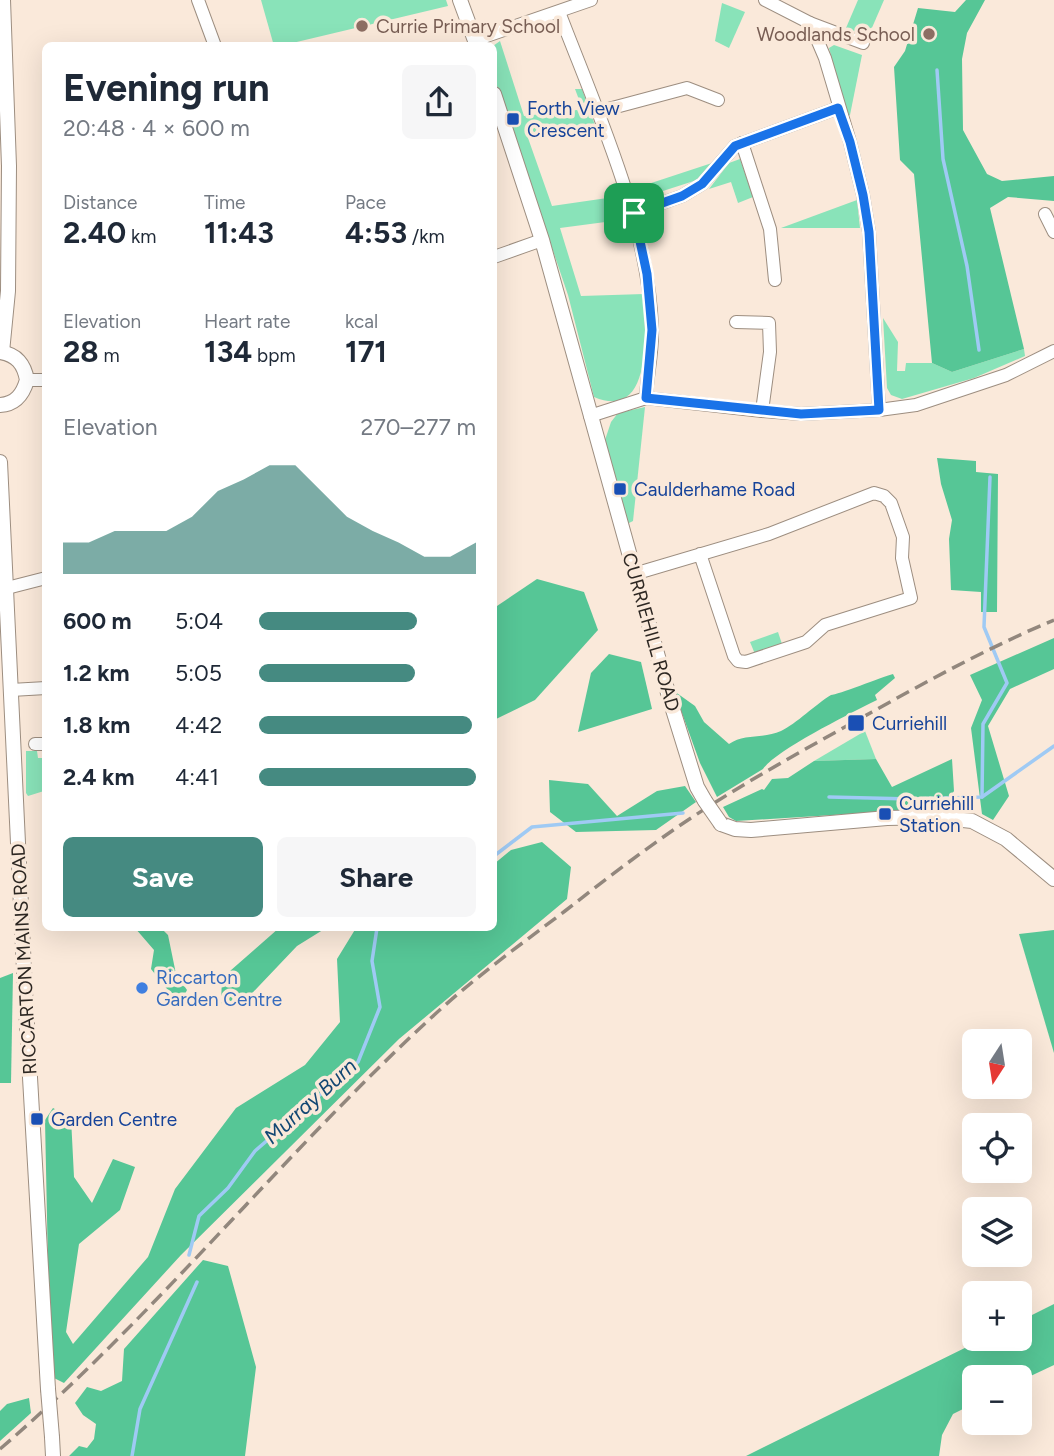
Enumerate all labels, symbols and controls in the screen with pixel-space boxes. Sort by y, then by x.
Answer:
place label: Currie Primary School [376,15,560,38]
marker: Currie Primary School [354,18,370,34]
place label: Woodlands School [756,23,915,46]
marker: Woodlands School [921,26,937,42]
text: Evening run [63,65,270,111]
button: share [402,65,476,139]
place label: Forth View Crescent [527,97,620,142]
marker: Forth View Crescent [505,111,521,127]
text: 20:48 · 4 × 600 m [63,114,250,142]
pin [604,183,664,243]
text: Distance [63,191,137,214]
text: Time [204,191,245,214]
text: Pace [345,191,386,214]
icon: arrive [615,194,653,232]
text: 2.40 [63,214,126,251]
text: 11:43 [204,214,274,251]
text: 4:53 [345,214,407,251]
text: km [126,225,156,248]
text: /km [407,225,445,248]
text: Elevation [63,310,141,333]
text: Heart rate [204,310,290,333]
text: kcal [345,310,378,333]
text: 28 [63,333,99,370]
text: 134 [204,333,252,370]
text: 171 [345,333,387,370]
text: m [99,344,120,367]
text: bpm [252,344,296,367]
text: Elevation [63,413,158,441]
text: 270–277 m [361,413,476,441]
place label: Caulderhame Road [634,478,795,501]
marker: Caulderhame Road [612,481,628,497]
street label: CURRIEHILL ROAD [617,550,685,714]
text: 600 m [63,607,132,635]
text: 5:04 [175,607,223,635]
text: 1.2 km [63,659,130,687]
text: 5:05 [175,659,222,687]
text: 1.8 km [63,711,130,739]
text: 4:42 [175,711,222,739]
place label: Curriehill [872,712,947,735]
marker: Curriehill [846,713,866,733]
text: 2.4 km [63,763,134,791]
text: 4:41 [175,763,219,791]
place label: Curriehill Station [899,792,974,837]
marker: Curriehill Station [877,806,893,822]
button: Save [63,837,263,917]
button: Share [277,837,476,917]
street label: RICCARTON MAINS ROAD [6,843,42,1075]
place label: Riccarton Garden Centre [156,966,282,1011]
marker: Riccarton Garden Centre [134,980,150,996]
north arrow [962,1029,1032,1099]
map controls [962,1029,1032,1435]
water label: Murray Burn [259,1053,362,1149]
place label: Garden Centre [51,1108,177,1131]
marker: Garden Centre [29,1111,45,1127]
button: locate [962,1113,1032,1183]
button: layers [962,1197,1032,1267]
button: + [962,1281,1032,1351]
button: − [962,1365,1032,1435]

